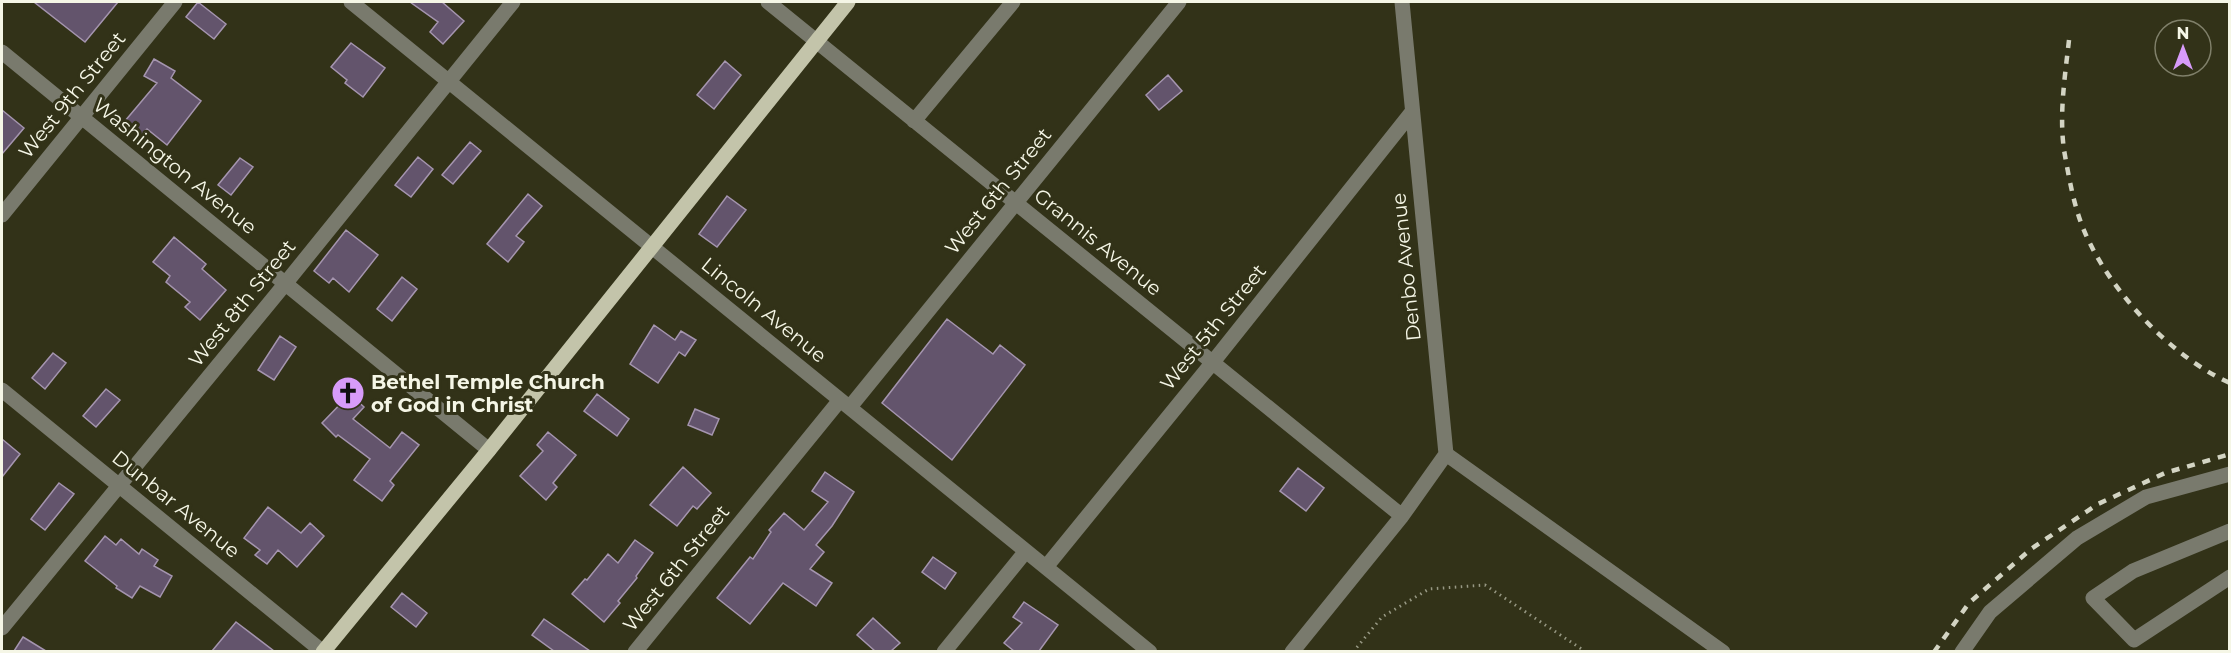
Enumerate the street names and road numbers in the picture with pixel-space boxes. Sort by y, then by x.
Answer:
street label: West 9th Street [14,27,130,163]
street label: Washington Avenue [88,93,262,239]
street label: West 6th Street [940,123,1056,259]
street label: Grannis Avenue [1029,183,1167,301]
street label: Denbo Avenue [1386,192,1426,342]
street label: West 8th Street [183,235,301,371]
street label: Lincoln Avenue [697,252,831,368]
street label: West 5th Street [1155,259,1271,395]
street label: Dunbar Avenue [107,445,245,563]
street label: West 6th Street [618,500,734,636]

